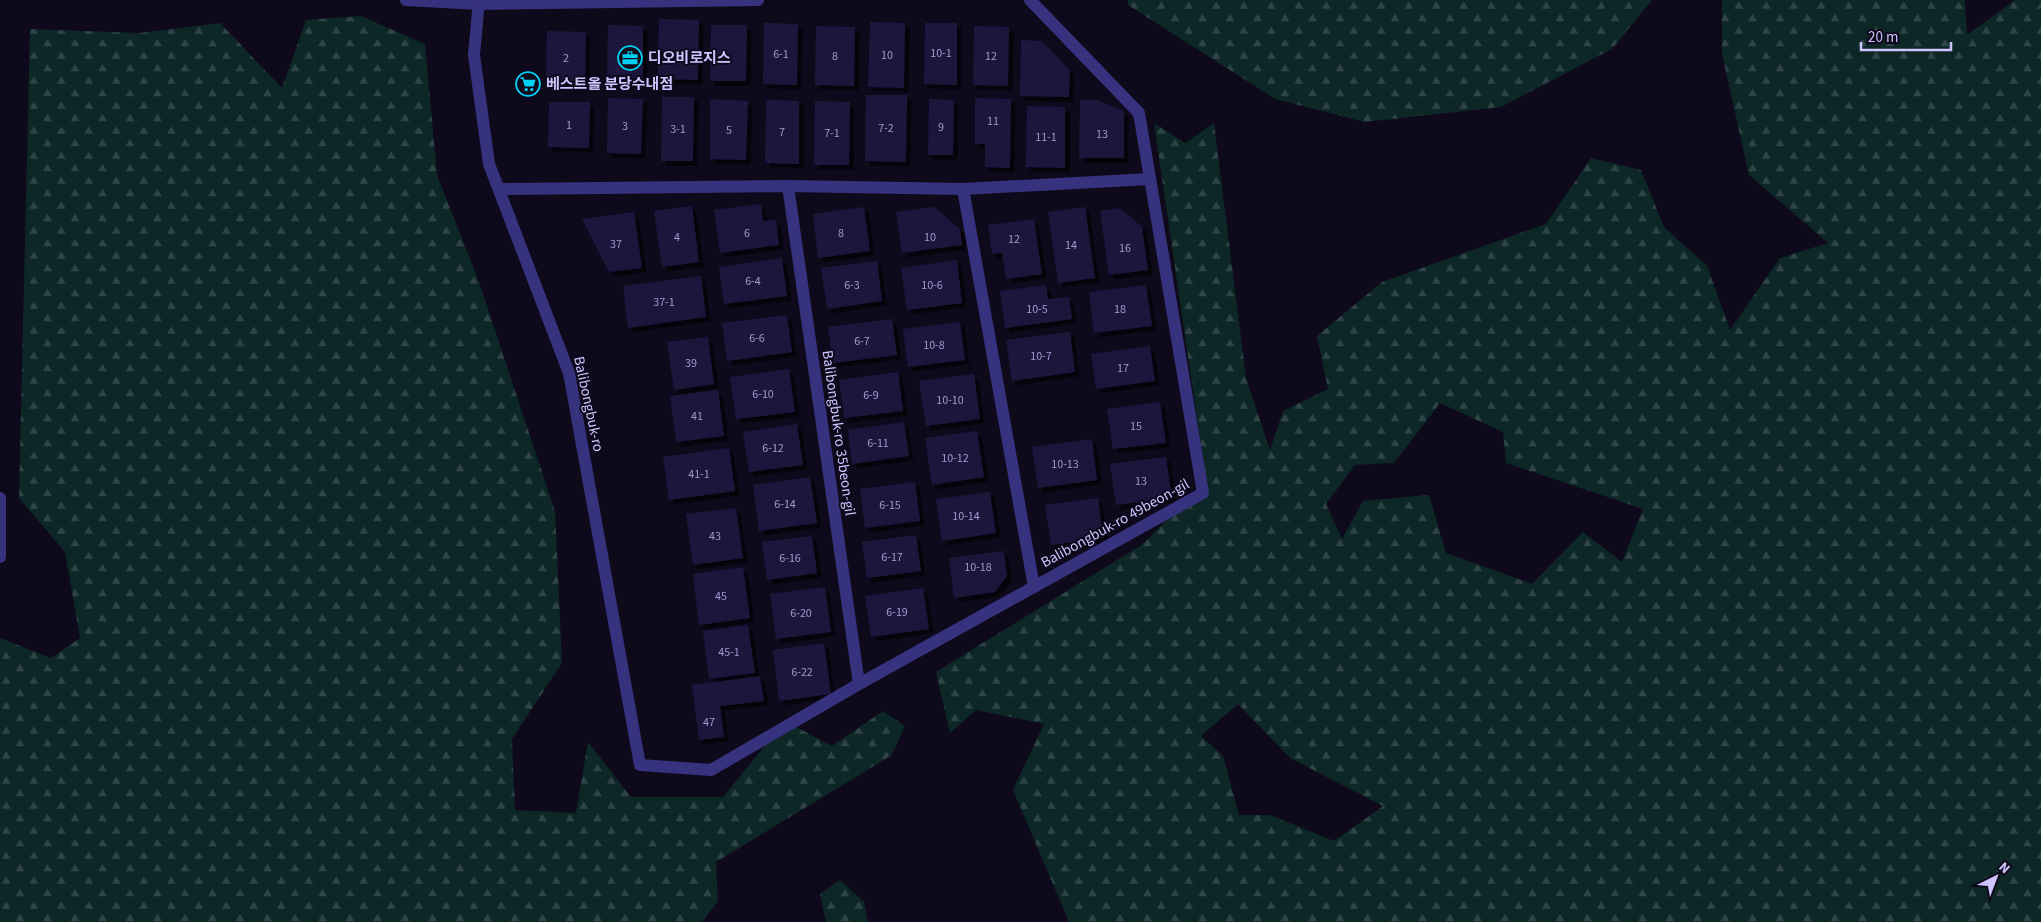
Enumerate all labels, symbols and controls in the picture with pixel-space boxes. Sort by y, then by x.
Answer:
scale bar [1861,20,1951,52]
text: 20 m [1868,27,1898,48]
office icon: 디오비로지스 [617,45,643,71]
house number: 10-1 [930,45,952,62]
house number: 6-1 [773,46,789,63]
house number: 10 [881,47,893,64]
place label: 디오비로지스 [648,48,731,69]
house number: 8 [832,48,838,65]
house number: 12 [985,48,997,65]
house number: 2 [563,50,569,67]
supermarket icon: 베스트올 분당수내점 [515,71,541,97]
place label: 베스트올 분당수내점 [546,74,673,95]
house number: 11 [987,113,999,130]
house number: 1 [566,117,572,134]
house number: 3 [622,118,628,135]
house number: 9 [938,119,944,136]
house number: 7-2 [878,120,894,137]
house number: 3-1 [670,121,686,138]
house number: 5 [726,122,732,139]
house number: 7 [779,124,785,141]
house number: 7-1 [824,125,840,142]
house number: 13 [1096,126,1108,143]
house number: 11-1 [1035,129,1057,146]
house number: 6 [744,225,750,242]
house number: 8 [838,225,844,242]
house number: 4 [674,229,680,246]
house number: 10 [924,229,936,246]
house number: 12 [1008,231,1020,248]
house number: 37 [610,236,622,253]
house number: 14 [1065,237,1077,254]
house number: 16 [1119,240,1131,257]
house number: 6-4 [745,273,761,290]
house number: 6-3 [844,277,860,294]
house number: 10-6 [921,277,943,294]
house number: 37-1 [653,294,675,311]
house number: 10-5 [1026,301,1048,318]
house number: 18 [1114,301,1126,318]
house number: 6-6 [749,330,765,347]
house number: 6-7 [854,333,870,350]
house number: 10-8 [923,337,945,354]
house number: 10-7 [1030,348,1052,365]
street label: Balibongbuk-ro 35beon-gil [816,349,861,517]
street label: Balibongbuk-ro [568,354,609,454]
house number: 39 [685,355,697,372]
house number: 17 [1117,360,1129,377]
house number: 6-10 [752,386,774,403]
house number: 6-9 [863,387,879,404]
house number: 10-10 [936,392,964,409]
house number: 41 [691,408,703,425]
house number: 15 [1130,418,1142,435]
house number: 6-11 [867,435,889,452]
house number: 6-12 [762,440,784,457]
house number: 10-12 [941,450,969,467]
house number: 10-13 [1051,456,1079,473]
house number: 41-1 [688,466,710,483]
house number: 13 [1135,473,1147,490]
street label: Balibongbuk-ro 49beon-gil [1037,474,1193,573]
house number: 6-14 [774,496,796,513]
house number: 6-15 [879,497,901,514]
house number: 10-14 [952,508,980,525]
house number: 43 [709,528,721,545]
house number: 6-17 [881,549,903,566]
house number: 6-16 [779,550,801,567]
house number: 10-18 [964,559,992,576]
house number: 45 [715,588,727,605]
house number: 6-19 [886,604,908,621]
house number: 6-20 [790,605,812,622]
house number: 45-1 [718,644,740,661]
house number: 6-22 [791,664,813,681]
house number: 47 [703,714,715,731]
north arrow [1971,852,2021,902]
text: N [1994,858,2014,879]

